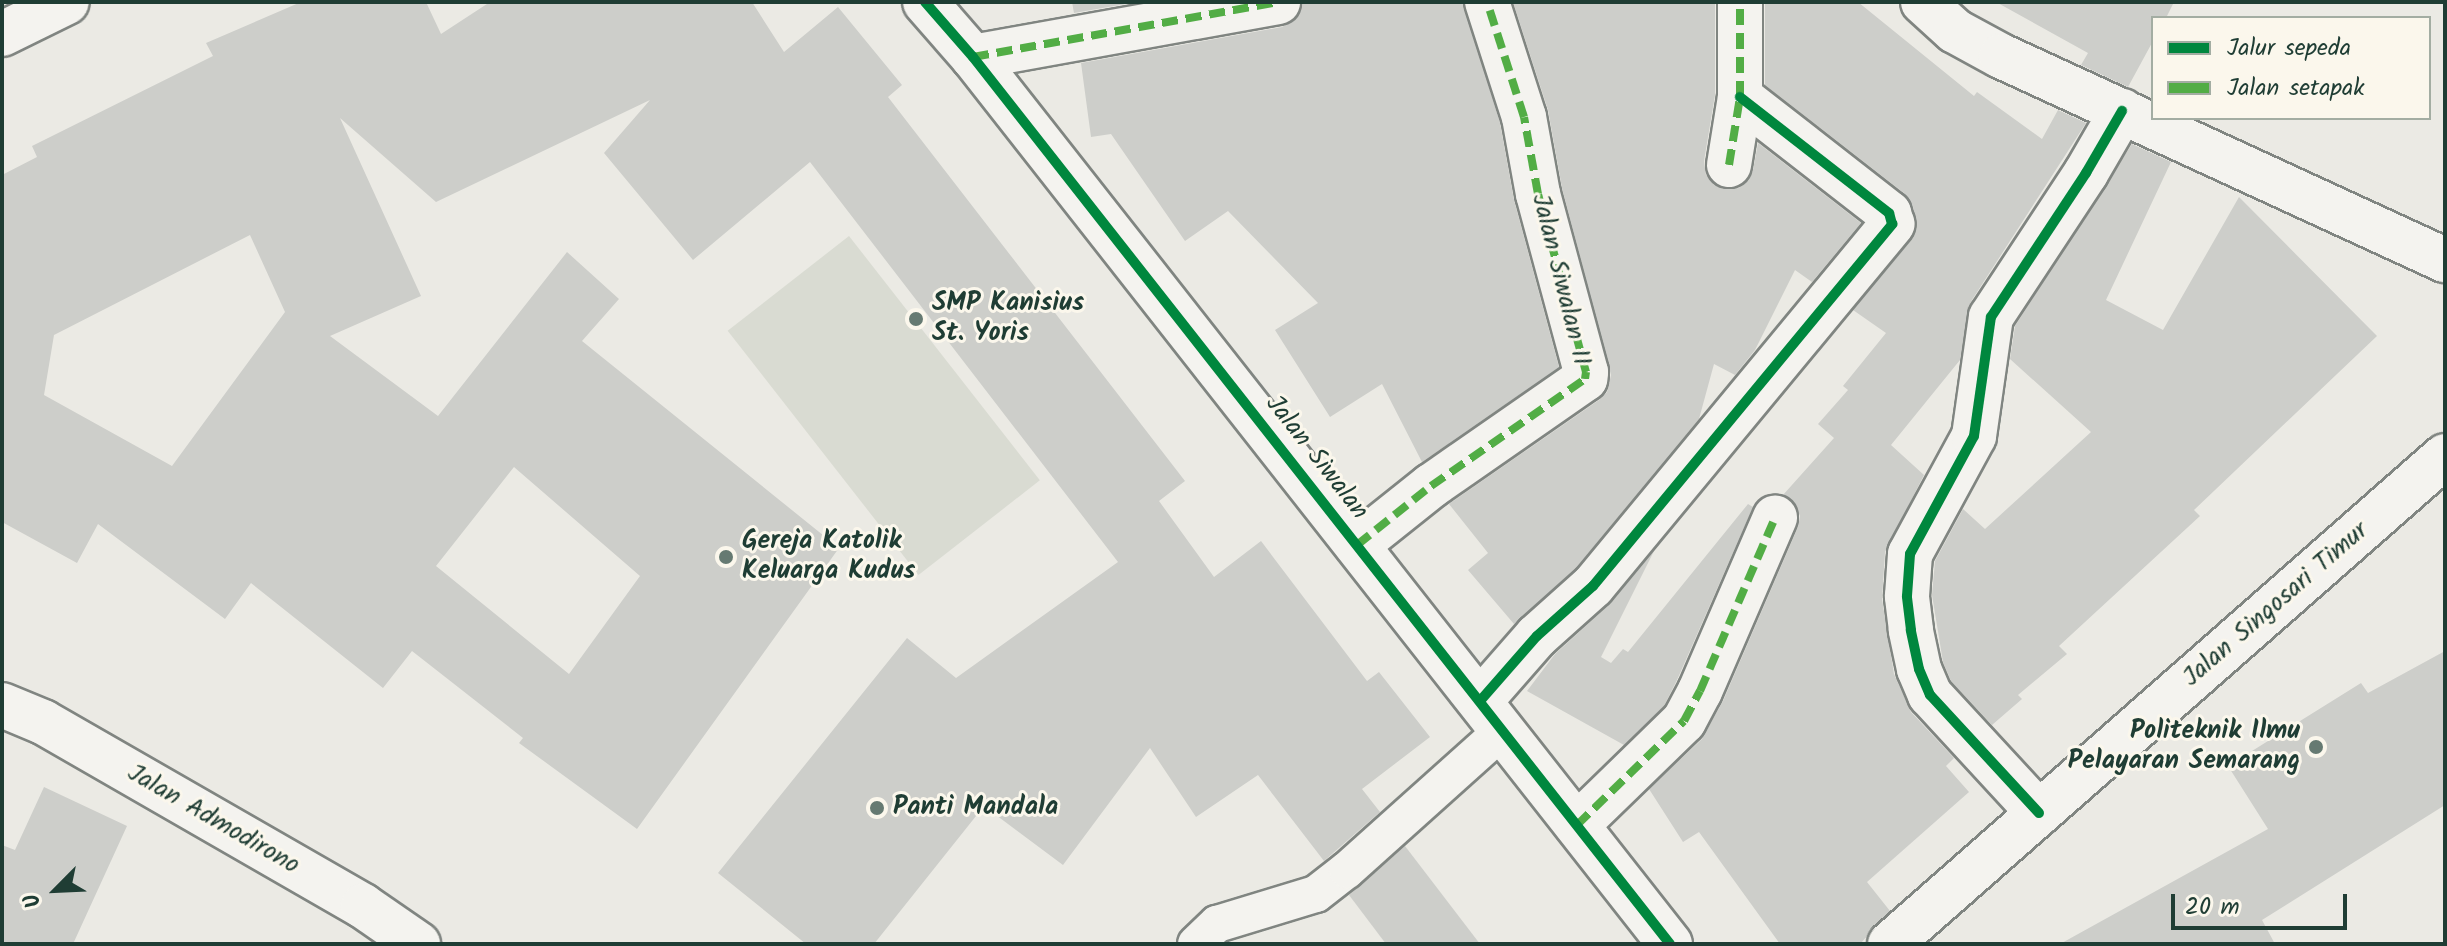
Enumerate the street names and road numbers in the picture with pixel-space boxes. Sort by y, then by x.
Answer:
street label: Jalan Siwalan II [1524,191,1596,369]
street label: Jalan Siwalan [1258,390,1374,526]
street label: Jalan Singosari Timur [2177,516,2375,694]
street label: Jalan Admodirono [121,758,305,882]

